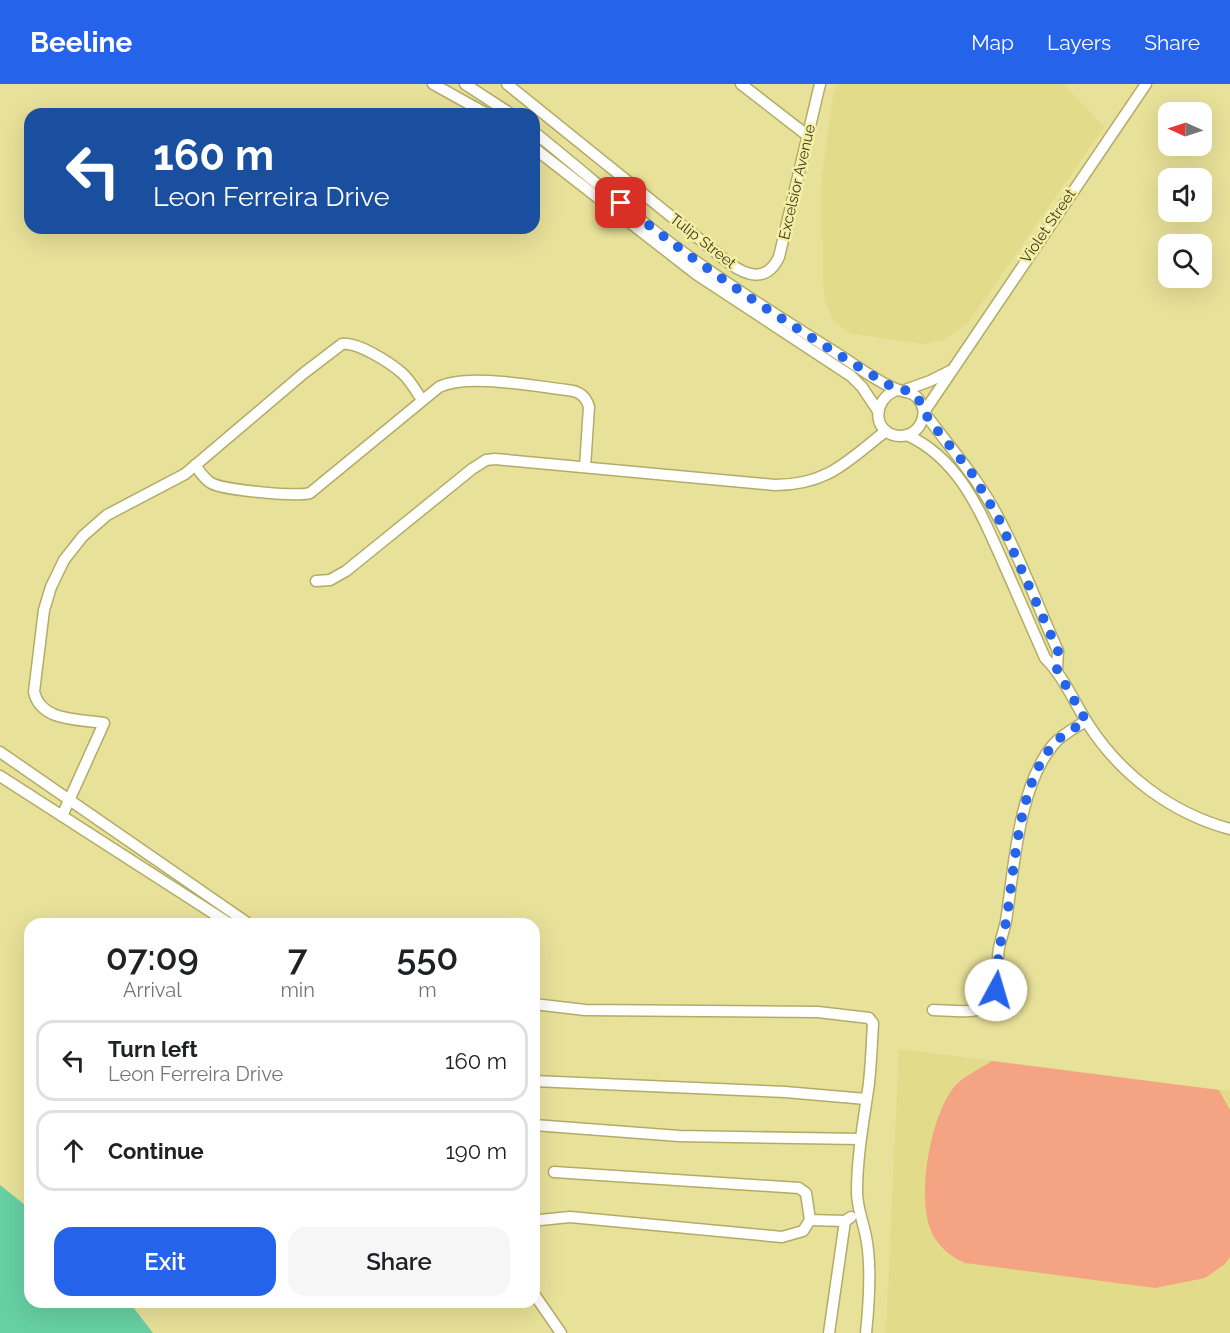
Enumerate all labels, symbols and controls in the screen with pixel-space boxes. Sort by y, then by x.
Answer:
text: Beeline [30,26,132,59]
text: Map [971,30,1014,55]
text: Layers [1047,30,1111,55]
text: Share [1144,30,1200,55]
north arrow [1158,102,1212,156]
map controls [1158,102,1212,288]
street label: Excelsior Avenue [775,122,819,241]
text: 160 m [153,131,274,180]
icon: left [54,132,132,210]
button: sound [1158,168,1212,222]
pin [595,177,646,228]
text: Leon Ferreira Drive [153,181,390,212]
street label: Violet Street [1017,185,1079,267]
icon: arrive [604,186,637,219]
street label: Tulip Street [666,210,740,272]
button: search [1158,234,1212,288]
text: 07:09 [106,936,199,978]
text: 7 [288,936,308,978]
text: 550 [397,936,458,978]
position arrow [964,958,1028,1022]
text: Arrival [123,978,182,1002]
text: min [280,978,315,1002]
text: m [418,978,437,1002]
text: Turn left [108,1036,198,1062]
icon: left [57,1044,90,1077]
text: 160 m [445,1048,507,1074]
text: Leon Ferreira Drive [108,1062,283,1086]
icon: ahead [57,1134,90,1167]
text: Continue [108,1138,204,1164]
text: 190 m [445,1138,507,1164]
button: Exit [54,1227,276,1296]
button: Share [288,1227,510,1296]

